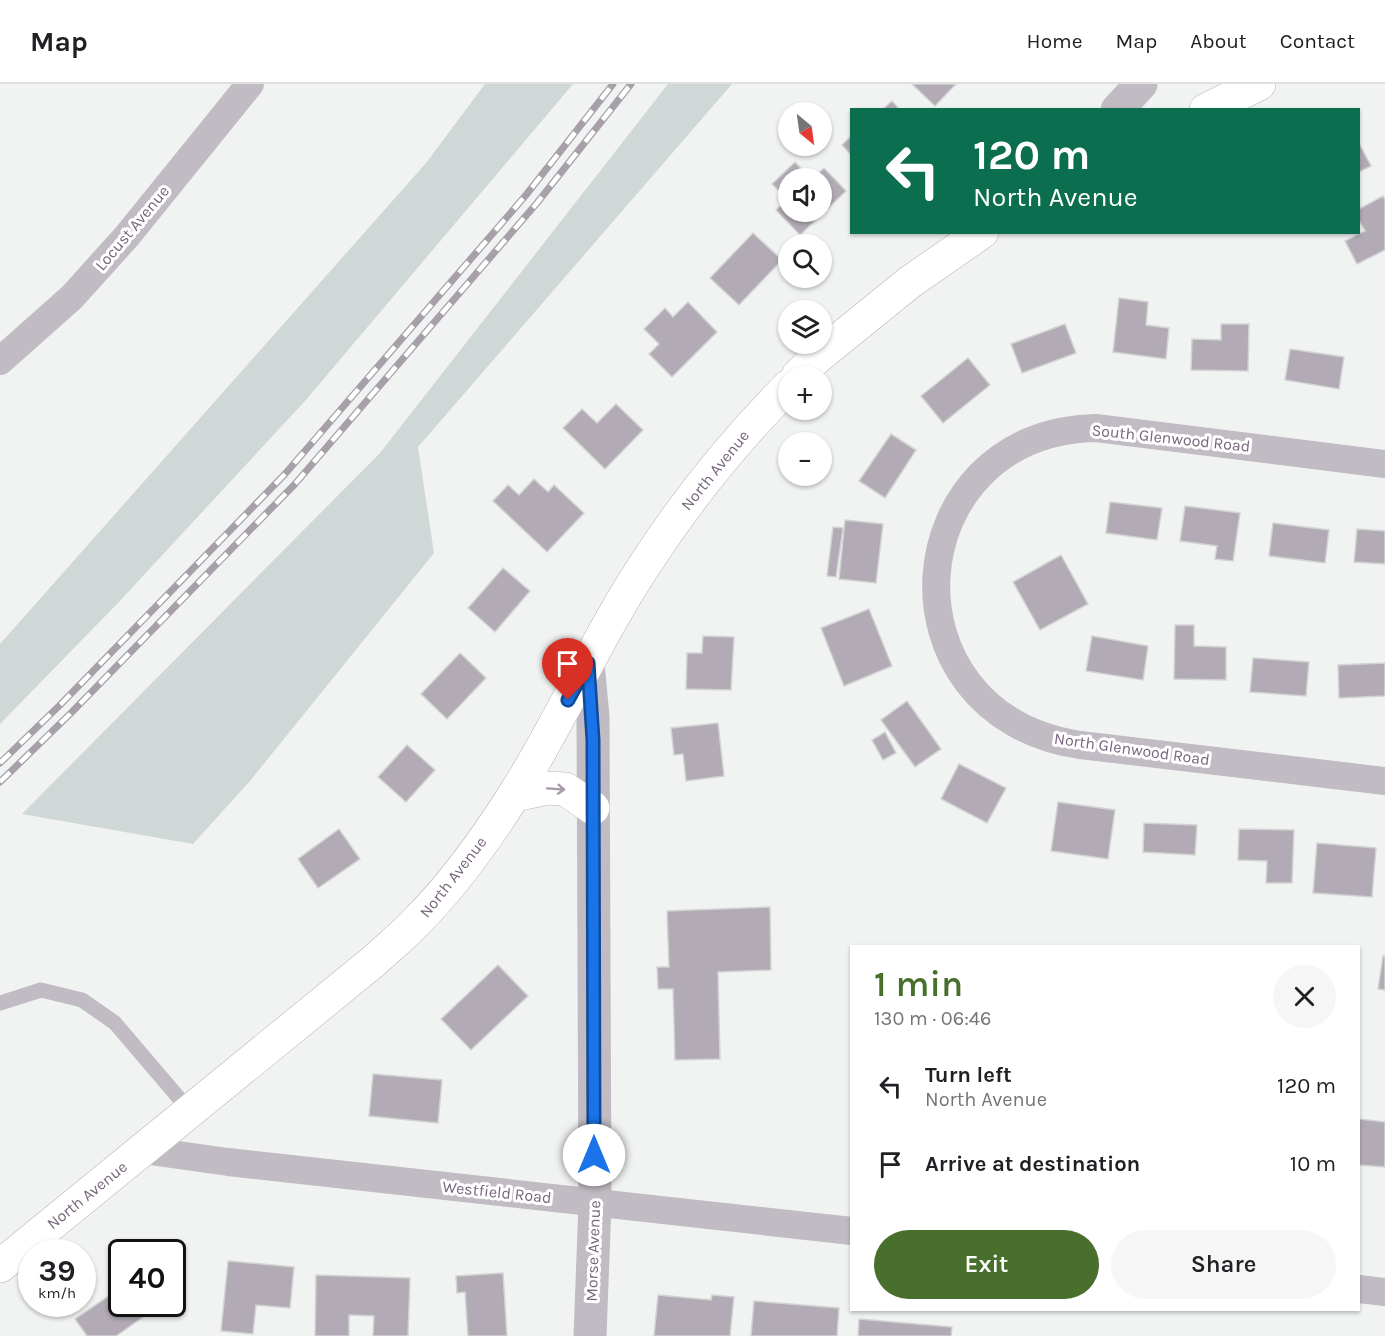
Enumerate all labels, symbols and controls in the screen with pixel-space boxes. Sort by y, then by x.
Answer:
text: Map [30,25,88,58]
text: Home [1027,29,1083,53]
text: Map [1116,29,1157,53]
text: About [1190,29,1247,53]
text: Contact [1280,29,1355,53]
north arrow [778,102,832,156]
map controls [778,102,832,486]
text: 120 m [973,130,1090,180]
icon: left [874,132,952,210]
button: sound [778,168,832,222]
text: North Avenue [973,181,1138,213]
street label: Locust Avenue [91,182,173,274]
button: search [778,234,832,288]
button: layers [778,300,832,354]
button: + [778,366,832,420]
street label: South Glenwood Road [1091,420,1251,456]
street label: North Avenue [677,426,753,514]
button: − [778,432,832,486]
pin [542,638,593,700]
icon: arrive [551,647,584,680]
street label: North Glenwood Road [1053,729,1211,769]
one-way arrow [546,784,565,795]
street label: North Avenue [415,833,491,921]
text: 1 min [874,963,963,1005]
button: close [1273,965,1336,1028]
text: 130 m · 06:46 [874,1007,991,1030]
text: Turn left [925,1062,1012,1088]
icon: left [874,1070,907,1103]
text: 120 m [1277,1073,1336,1099]
text: North Avenue [925,1088,1047,1111]
position arrow [562,1123,626,1187]
icon: arrive [874,1148,907,1181]
text: Arrive at destination [925,1151,1140,1177]
text: 10 m [1290,1151,1336,1177]
street label: North Avenue [43,1157,131,1233]
street label: Westfield Road [442,1177,552,1207]
street label: Morse Avenue [582,1200,604,1302]
button: Exit [874,1230,1099,1299]
button: Share [1111,1230,1336,1299]
speed limit sign: 40 [108,1239,186,1317]
text: 39 [39,1253,75,1289]
text: km/h [38,1284,76,1302]

